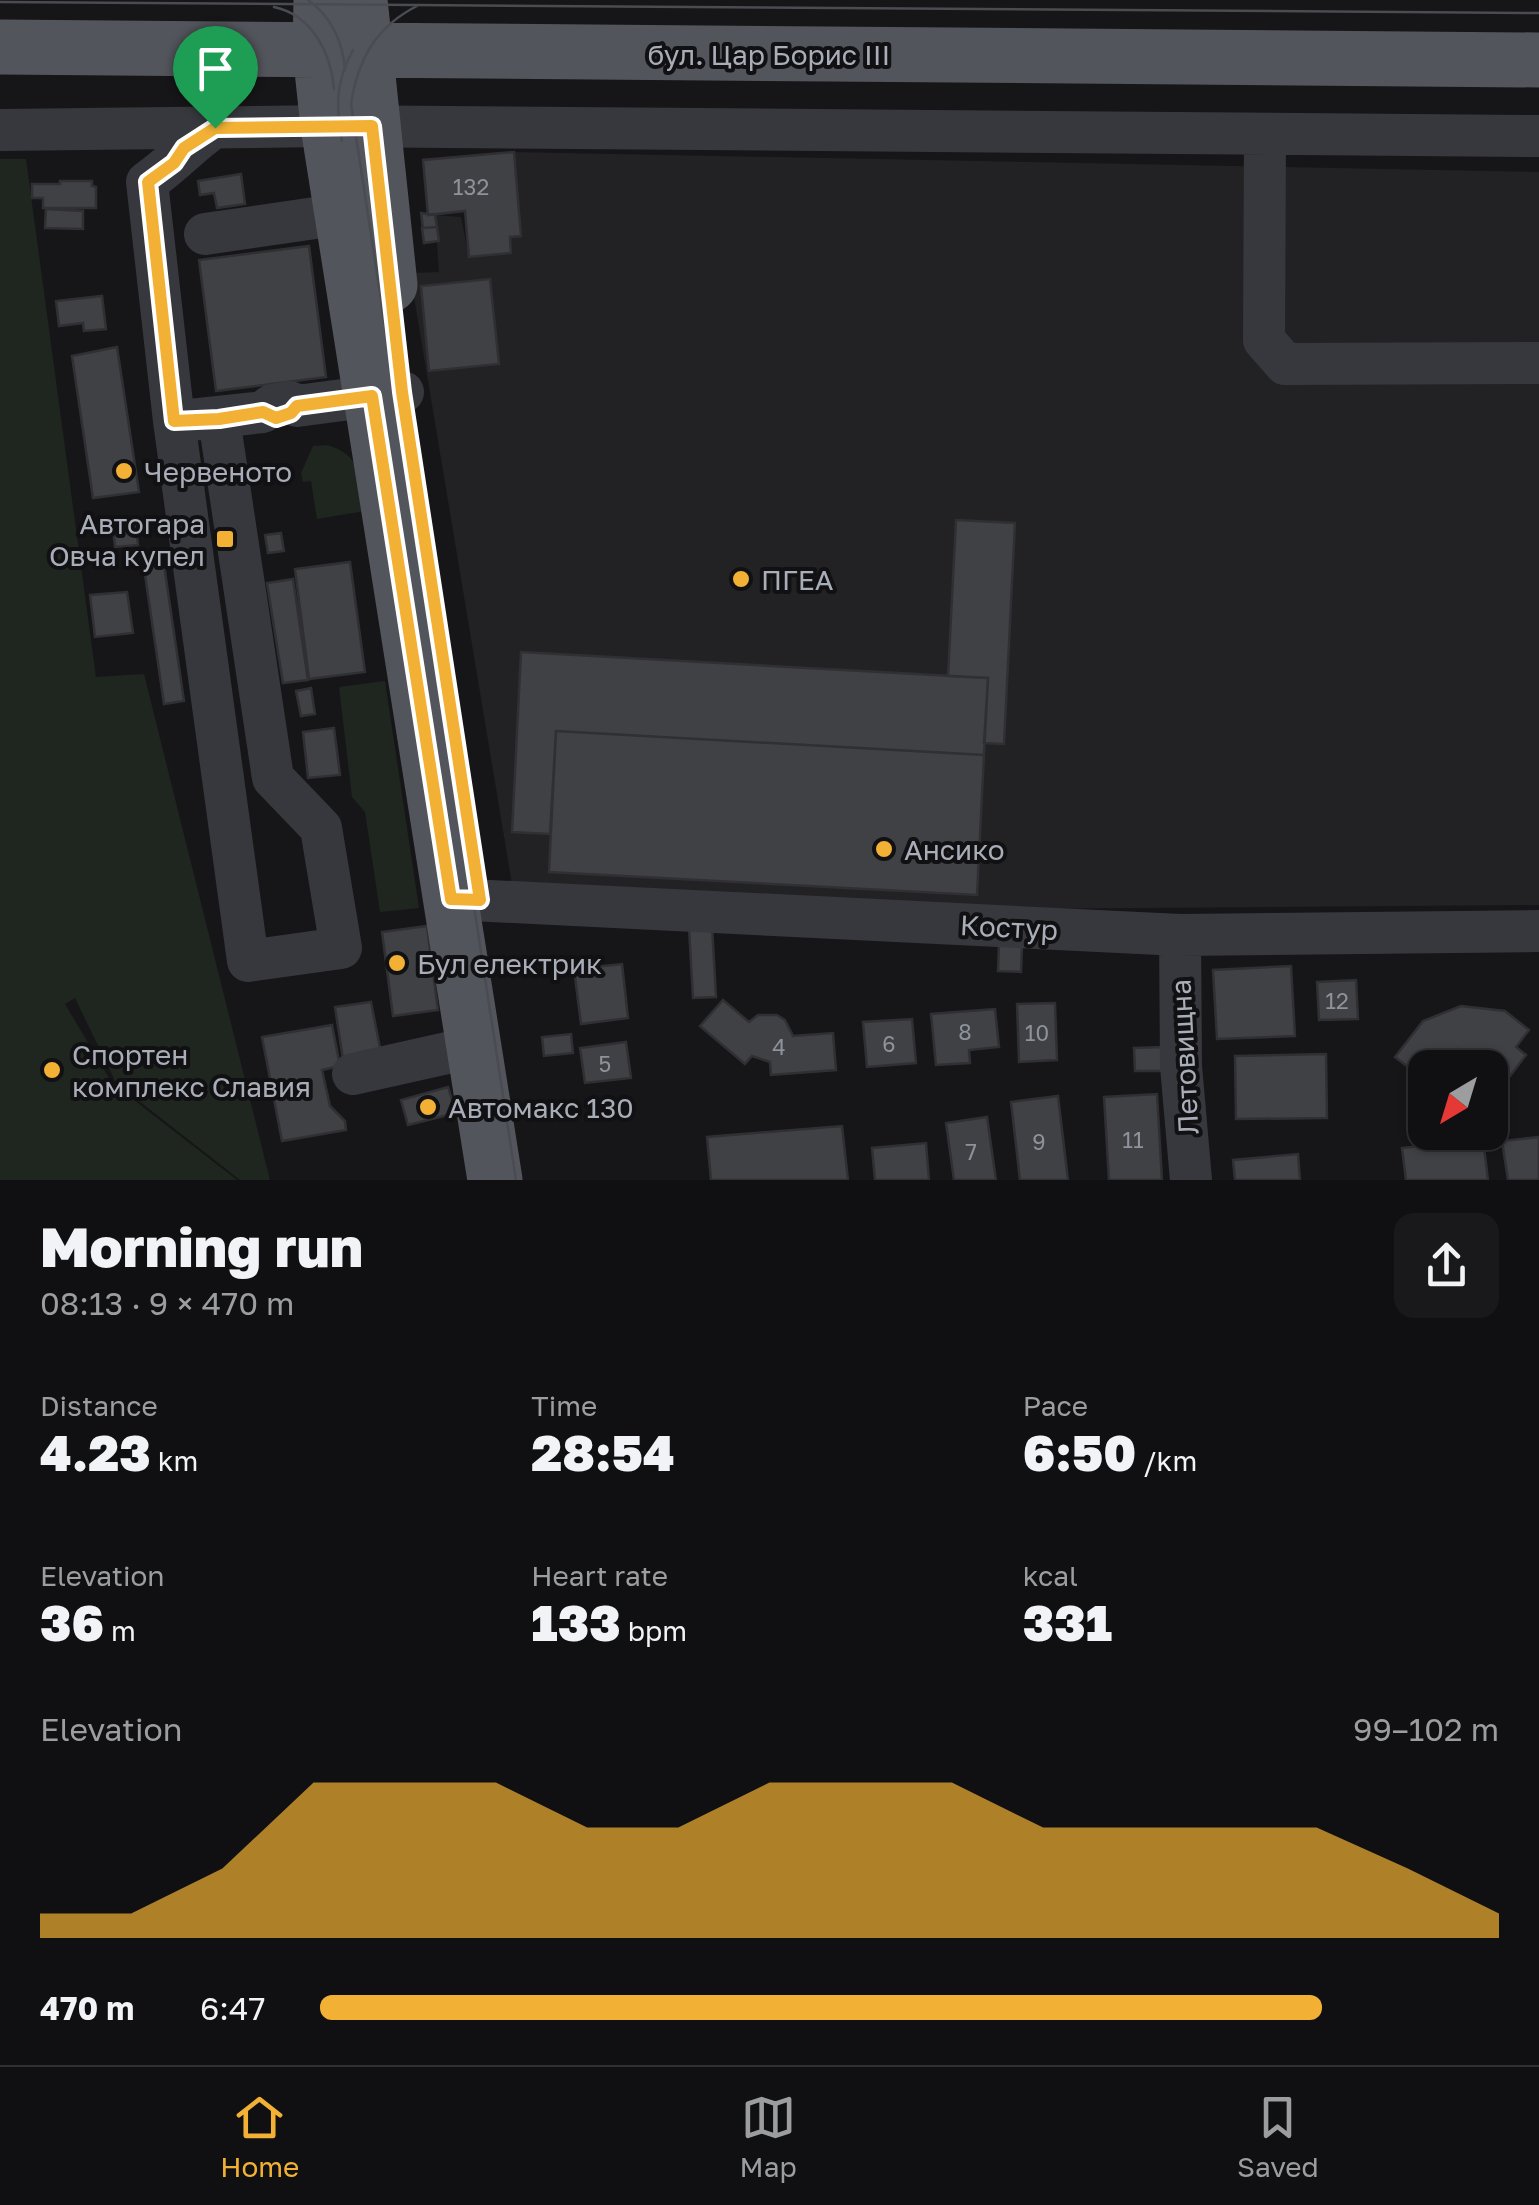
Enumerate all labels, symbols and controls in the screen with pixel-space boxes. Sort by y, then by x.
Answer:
pin [173,26,258,129]
street label: бул. Цар Борис III [648,38,890,71]
icon: arrive [188,41,243,96]
house number: 132 [453,173,489,200]
place label: Червеното [144,455,292,488]
marker: Червеното [113,460,135,482]
place label: Автогара Овча купел [49,507,205,572]
marker: Автогара Овча купел [214,528,236,550]
place label: ПГЕА [761,563,834,596]
marker: ПГЕА [730,568,752,590]
place label: Ансико [904,833,1005,866]
marker: Ансико [873,838,895,860]
street label: Костур [959,908,1059,946]
place label: Бул електрик [417,947,602,980]
marker: Бул електрик [386,952,408,974]
street label: Летовищна [1163,978,1205,1136]
house number: 12 [1325,987,1349,1014]
house number: 8 [958,1018,972,1045]
house number: 10 [1025,1019,1049,1046]
house number: 6 [882,1030,896,1057]
house number: 4 [772,1033,786,1060]
place label: Спортен комплекс Славия [72,1038,311,1103]
house number: 5 [599,1050,611,1077]
north arrow [1408,1050,1508,1150]
map controls [1408,1050,1508,1150]
marker: Спортен комплекс Славия [41,1059,63,1081]
place label: Автомакс 130 [448,1091,634,1124]
marker: Автомакс 130 [417,1096,439,1118]
house number: 11 [1122,1126,1144,1153]
house number: 9 [1032,1128,1046,1155]
house number: 7 [965,1138,977,1165]
text: Morning run [40,1213,363,1279]
button: share [1394,1213,1499,1318]
text: 08:13 · 9 × 470 m [40,1284,294,1322]
text: Distance [40,1389,158,1422]
text: Time [531,1389,597,1422]
text: Pace [1023,1389,1088,1422]
text: 4.23 [40,1422,151,1482]
text: 28:54 [531,1422,675,1482]
text: 6:50 [1023,1422,1136,1482]
text: km [151,1444,198,1477]
text: /km [1136,1444,1197,1477]
text: Elevation [40,1559,165,1592]
text: Heart rate [531,1559,668,1592]
text: kcal [1023,1559,1078,1592]
text: 36 [40,1592,104,1652]
text: 133 [531,1592,621,1652]
text: 331 [1023,1592,1112,1652]
text: m [104,1614,136,1647]
text: bpm [621,1614,687,1647]
text: Elevation [40,1710,182,1748]
text: 99–102 m [1353,1710,1499,1748]
text: 470 m [40,1989,134,2027]
text: 6:47 [200,1989,265,2027]
tab: Home [220,2090,299,2183]
tab: Map [740,2090,797,2183]
tab: Saved [1237,2090,1319,2183]

